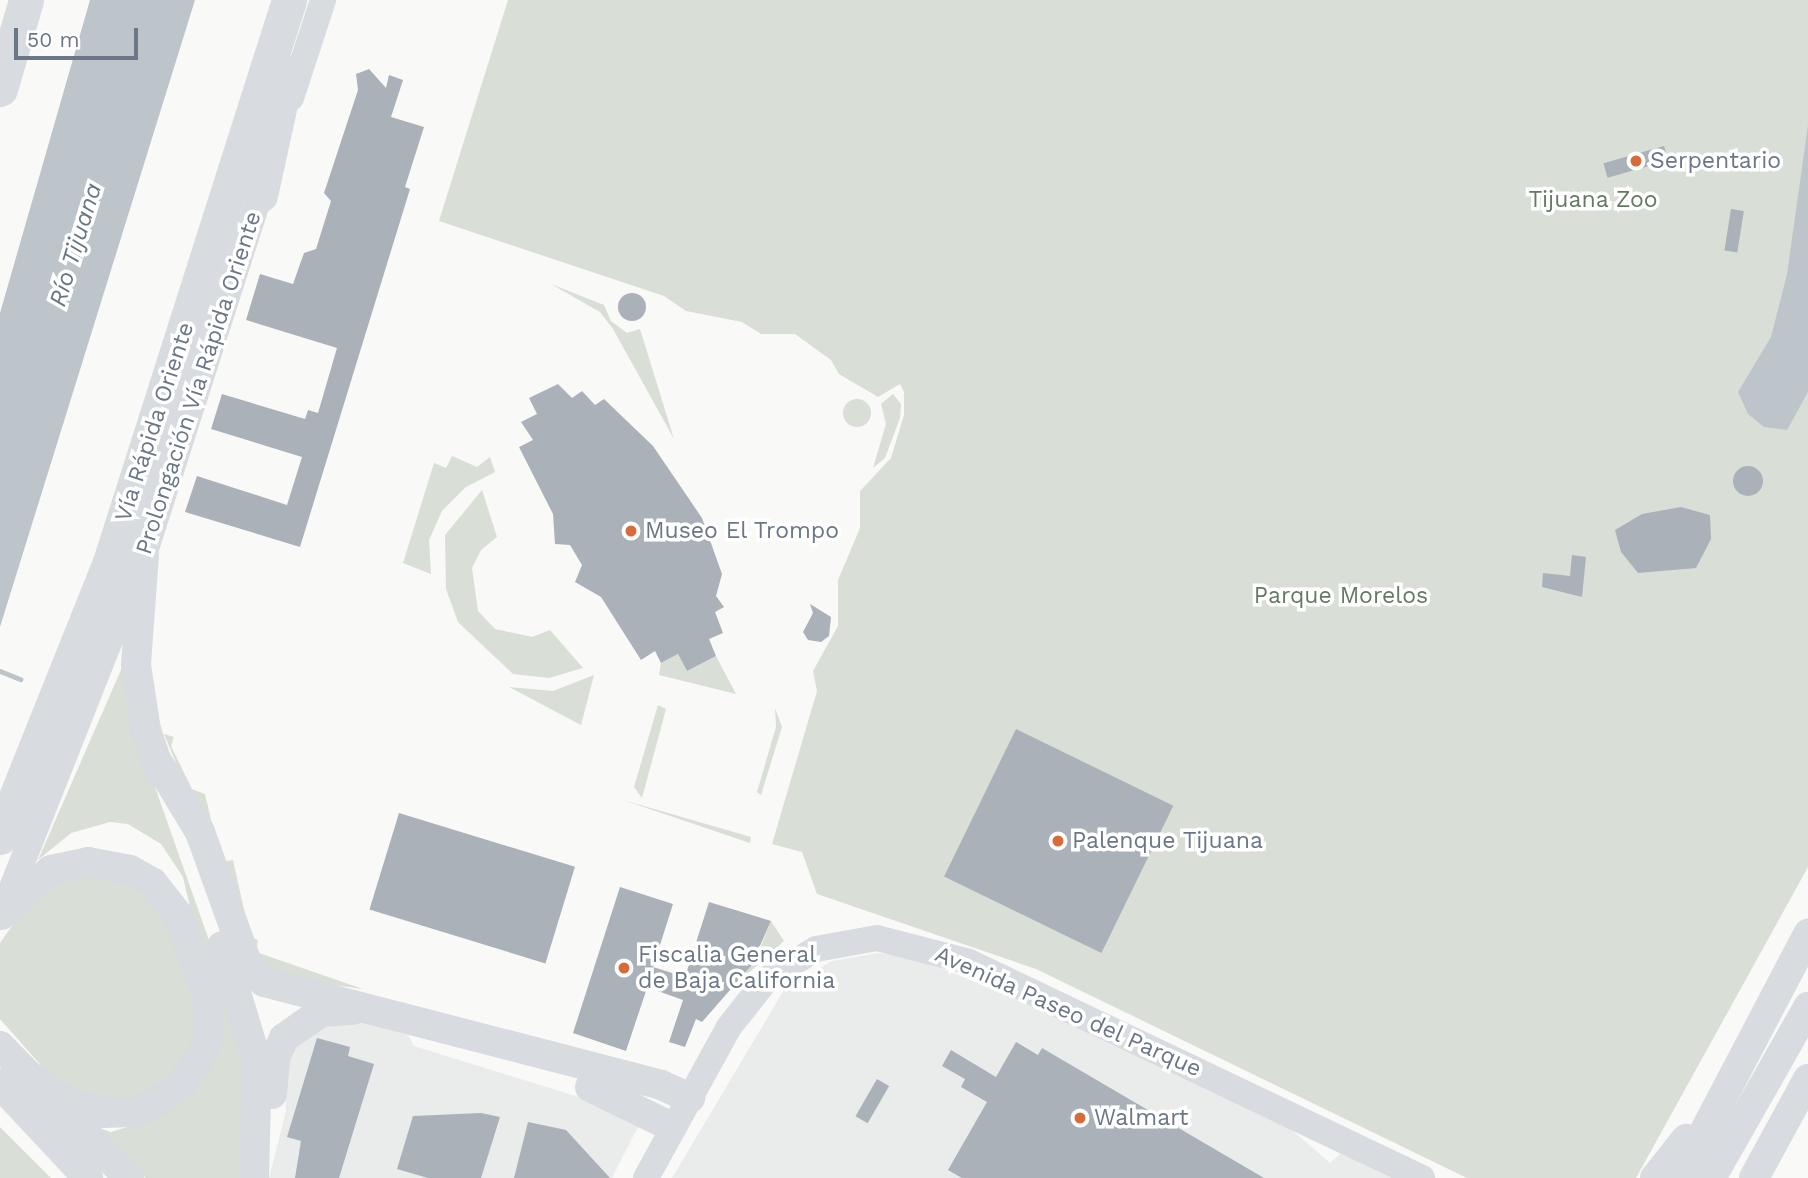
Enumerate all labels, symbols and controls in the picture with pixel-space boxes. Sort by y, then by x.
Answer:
scale bar [18,14,142,58]
text: 50 m [27,27,79,52]
place label: Serpentario [1650,147,1781,175]
marker: Serpentario [1628,153,1644,169]
water label: Río Tijuana [44,180,108,310]
park label: Tijuana Zoo [1528,186,1658,214]
street label: Prolongación Vía Rápida Oriente [130,207,268,559]
street label: Vía Rápida Oriente [110,318,200,526]
place label: Museo El Trompo [645,517,840,545]
marker: Museo El Trompo [623,523,639,539]
park label: Parque Morelos [1254,582,1428,610]
place label: Palenque Tijuana [1072,827,1264,855]
marker: Palenque Tijuana [1050,833,1066,849]
street label: Avenida Paseo del Parque [930,940,1206,1084]
place label: Fiscalia General de Baja California [638,941,836,995]
marker: Fiscalia General de Baja California [616,960,632,976]
place label: Walmart [1094,1104,1189,1132]
marker: Walmart [1072,1110,1088,1126]

